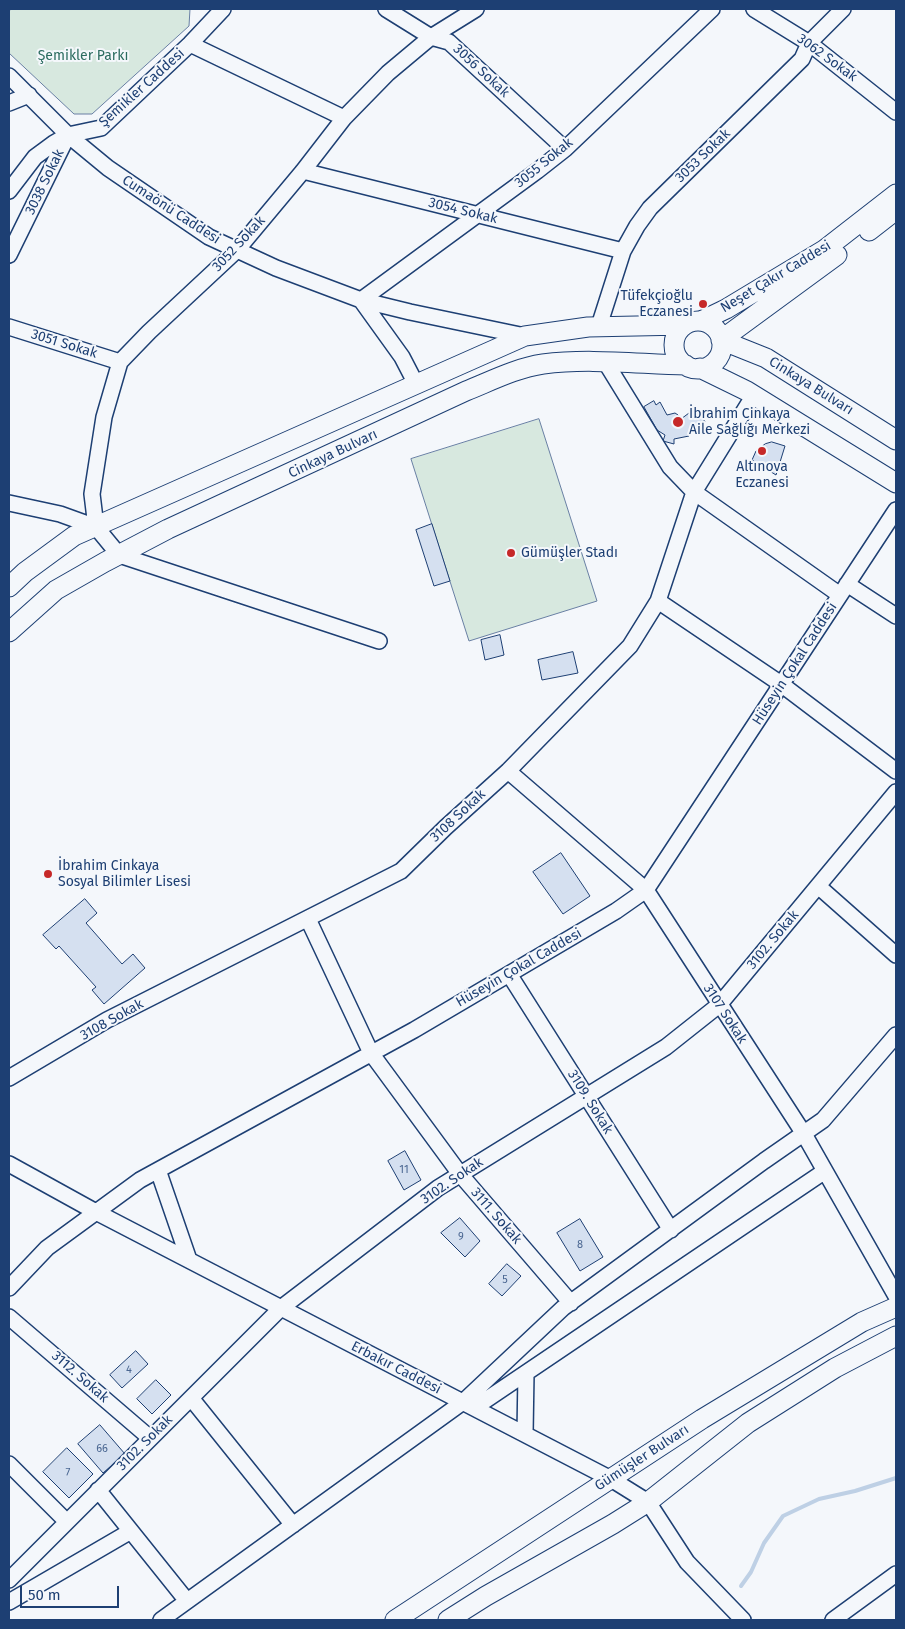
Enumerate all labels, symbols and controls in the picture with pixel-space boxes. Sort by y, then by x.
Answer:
street label: 3062 Sokak [794,31,860,85]
street label: 3056 Sokak [449,41,513,101]
street label: Şemikler Caddesi [96,45,188,131]
park label: Şemikler Parkı [38,48,128,64]
street label: 3053 Sokak [672,126,734,186]
street label: 3055 Sokak [512,134,576,192]
street label: 3038 Sokak [22,147,68,217]
street label: Cumaönü Caddesi [119,172,223,248]
street label: 3054 Sokak [427,194,499,228]
street label: 3052 Sokak [209,213,269,275]
street label: Neşet Çakır Caddesi [718,237,834,317]
place label: Tüfekçioğlu Eczanesi [621,288,693,321]
marker: Tüfekçioğlu Eczanesi [697,298,709,310]
street label: 3051 Sokak [29,326,99,362]
street label: Cinkaya Bulvarı [766,353,856,419]
place label: İbrahim Cinkaya Aile Sağlığı Merkezi [689,406,810,438]
marker: İbrahim Cinkaya Aile Sağlığı Merkezi [671,415,685,429]
street label: Cinkaya Bulvarı [286,426,380,482]
marker: Altınova Eczanesi [756,445,768,457]
place label: Altınova Eczanesi [735,459,789,492]
place label: Gümüşler Stadı [521,545,618,561]
marker: Gümüşler Stadı [505,547,517,559]
street label: Hüseyin Çokal Caddesi [749,600,841,728]
street label: 3108 Sokak [427,786,489,846]
place label: İbrahim Cinkaya Sosyal Bilimler Lisesi [58,858,191,890]
marker: İbrahim Cinkaya Sosyal Bilimler Lisesi [42,868,54,880]
street label: 3102. Sokak [743,907,803,973]
street label: Hüseyin Çokal Caddesi [453,925,585,1011]
street label: 3107 Sokak [700,981,750,1047]
street label: 3108 Sokak [78,996,146,1044]
street label: 3109. Sokak [564,1067,616,1137]
street label: 3102. Sokak [418,1154,486,1208]
house number: 11 [399,1163,409,1177]
street label: 3111. Sokak [467,1184,525,1248]
house number: 9 [458,1230,464,1244]
house number: 8 [577,1238,583,1252]
house number: 5 [502,1273,508,1287]
street label: Erbakır Caddesi [348,1338,444,1398]
street label: 3112. Sokak [48,1348,112,1406]
house number: 4 [126,1363,132,1377]
street label: 3102. Sokak [114,1412,176,1474]
street label: Gümüşler Bulvarı [592,1421,692,1495]
house number: 66 [96,1442,108,1456]
house number: 7 [66,1466,70,1480]
scale bar [22,1576,121,1608]
text: 50 m [28,1586,61,1604]

